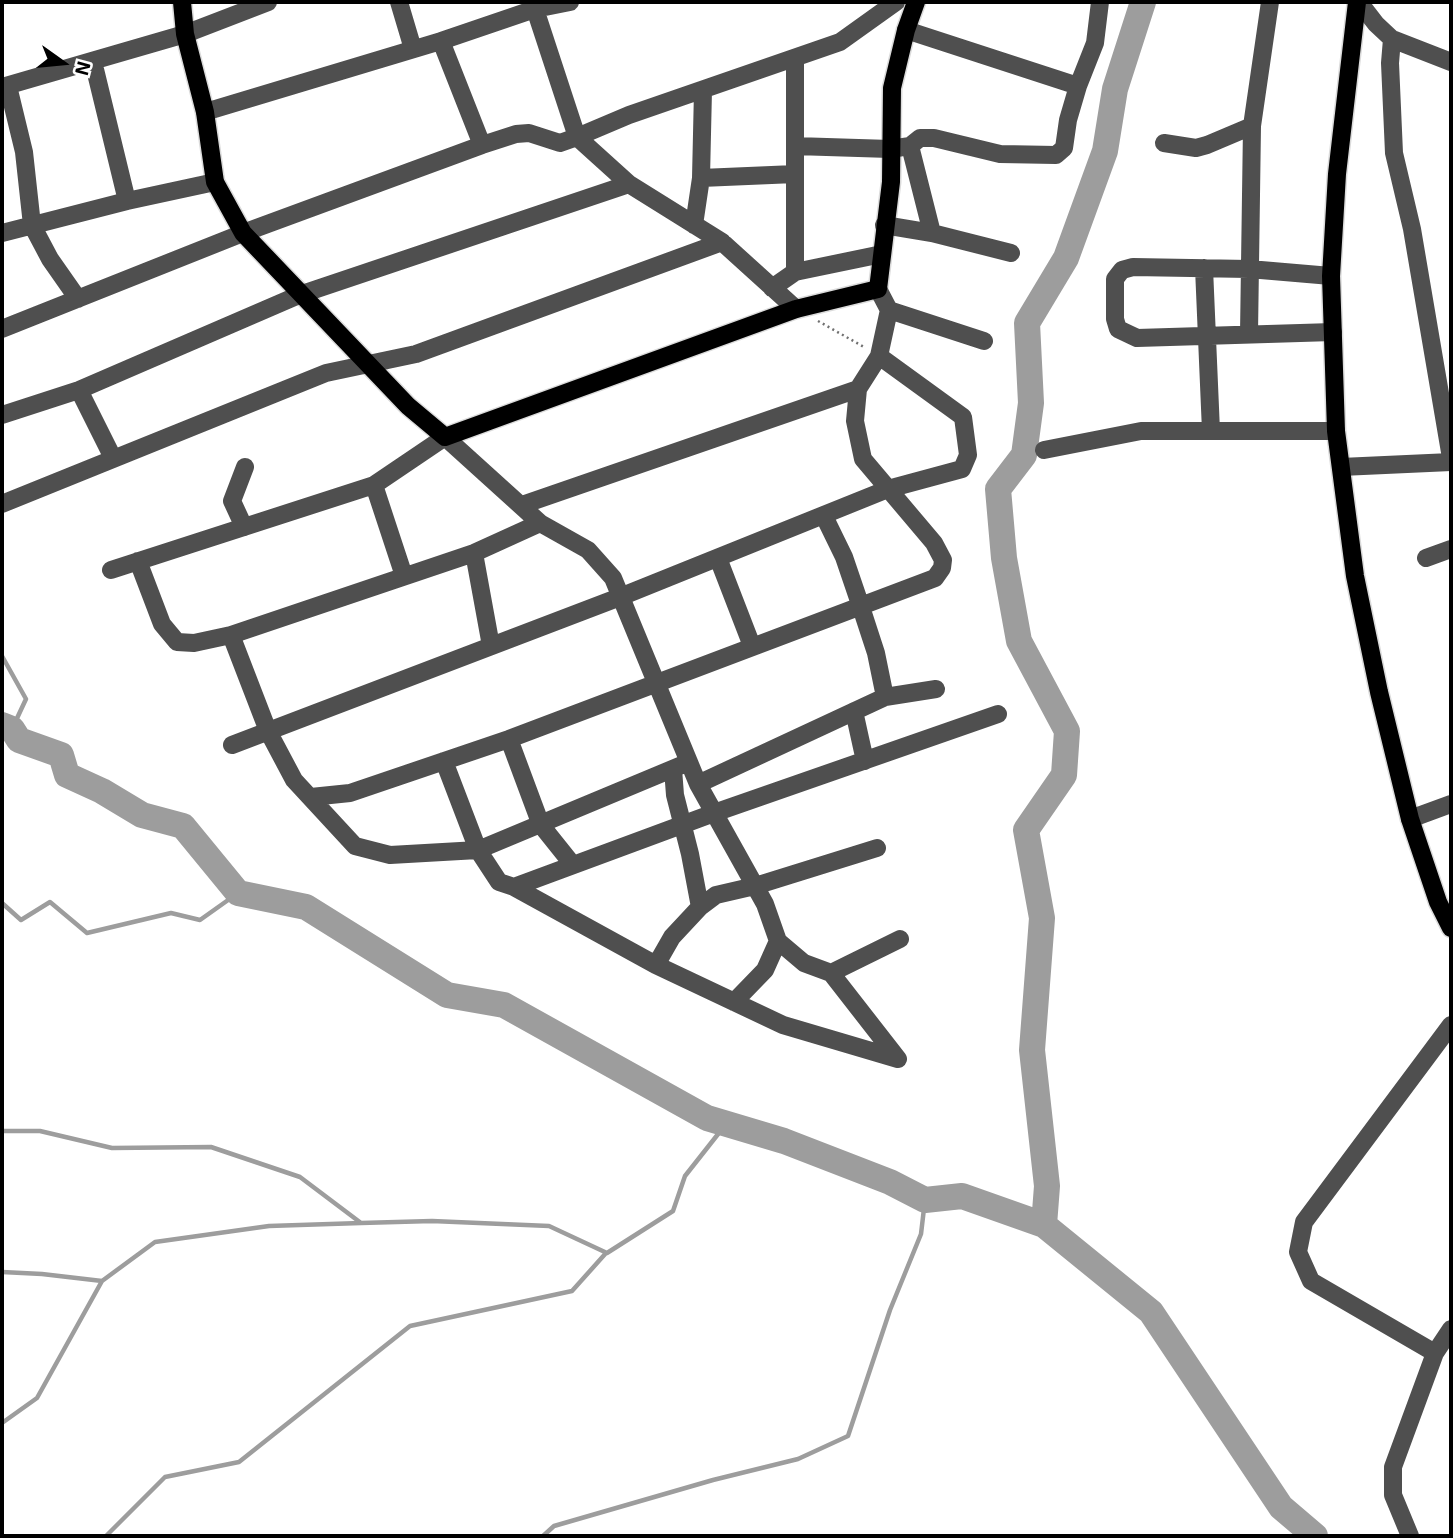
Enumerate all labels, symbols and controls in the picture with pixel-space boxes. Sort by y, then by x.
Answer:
north arrow [28,28,98,98]
text: N [71,59,97,78]

